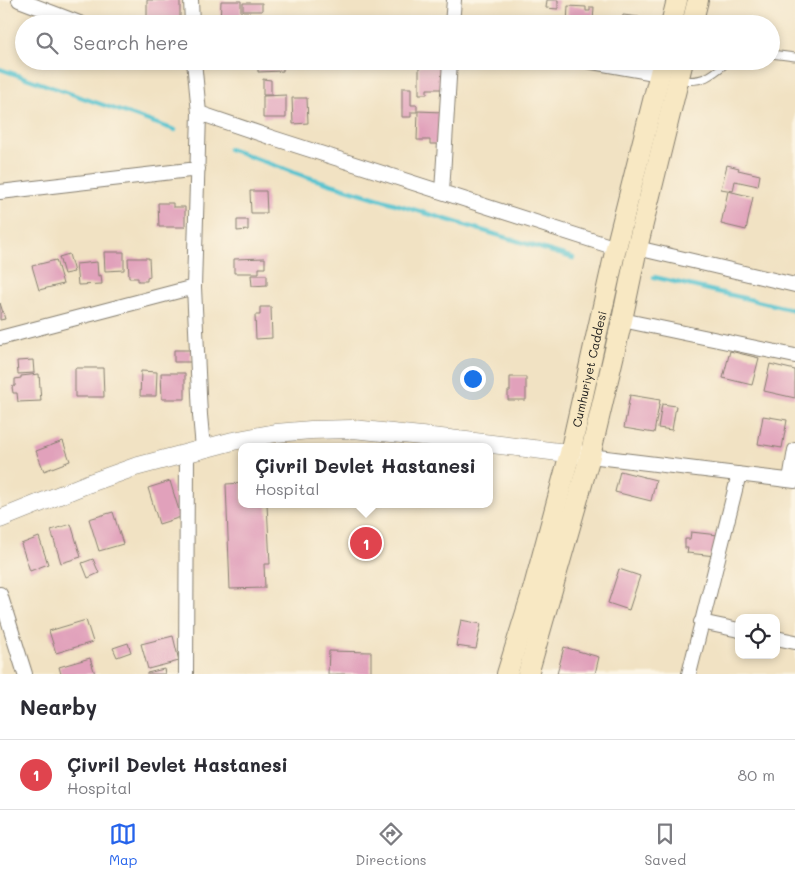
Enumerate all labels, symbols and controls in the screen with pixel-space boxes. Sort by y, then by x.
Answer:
search box [15,15,780,70]
icon: search [33,29,61,57]
text: Search here [73,30,189,55]
street label: Cumhuriyet Caddesi [568,309,610,429]
your location [460,366,486,392]
popup [238,443,493,508]
text: Çivril Devlet Hastanesi [255,453,476,478]
text: Hospital [255,478,319,499]
pin: 1 [350,524,382,562]
map controls [735,614,780,659]
button: locate [735,614,780,659]
text: Nearby [20,693,97,720]
text: Çivril Devlet Hastanesi [67,752,288,777]
text: 1 [32,764,40,785]
text: 80 m [738,764,775,785]
text: Hospital [67,777,131,798]
tab: Map [109,820,137,869]
tab: Directions [355,820,427,869]
tab: Saved [644,820,686,869]

